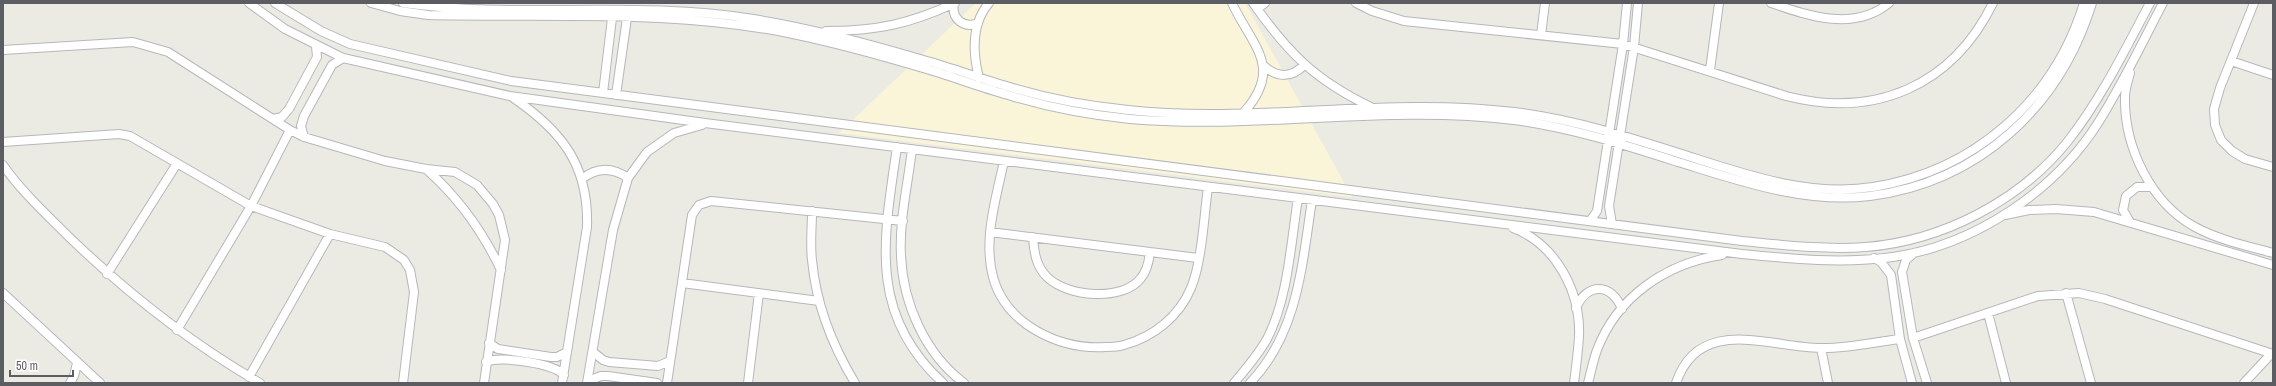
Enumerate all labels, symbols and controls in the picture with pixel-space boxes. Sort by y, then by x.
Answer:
scale bar [10,352,73,378]
text: 50 m [16,358,38,374]

